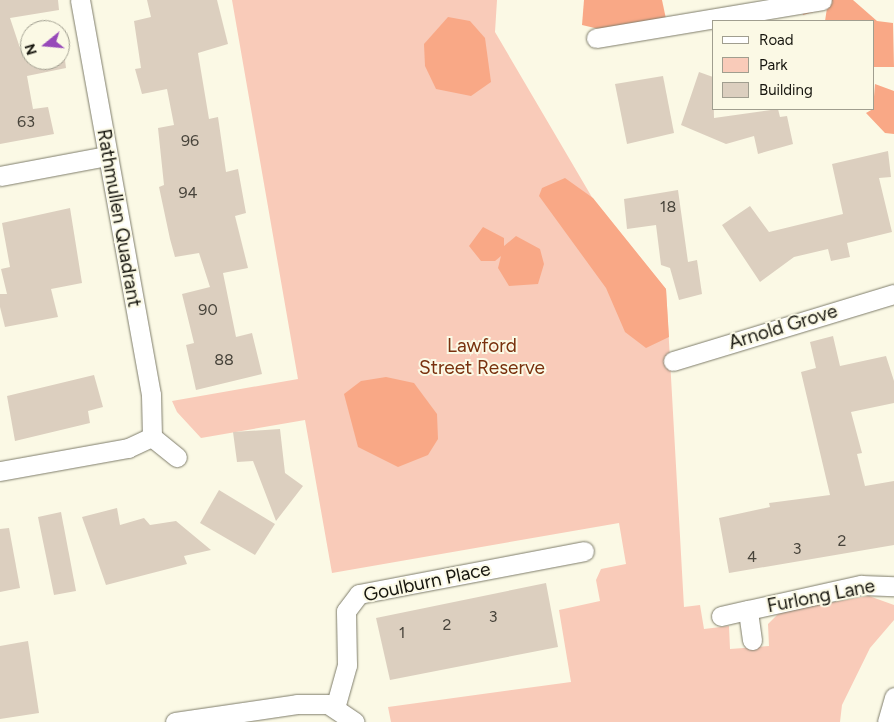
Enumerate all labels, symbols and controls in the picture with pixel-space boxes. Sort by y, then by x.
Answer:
north arrow [20,20,70,70]
legend [712,20,874,110]
text: Road [759,31,794,49]
text: N [21,42,41,57]
text: Park [759,56,788,74]
text: Building [759,81,813,99]
house number: 63 [17,112,35,132]
street label: Rathmullen Quadrant [92,127,146,309]
house number: 96 [181,131,199,151]
house number: 94 [179,183,197,203]
house number: 18 [660,197,676,217]
house number: 90 [198,300,218,320]
street label: Arnold Grove [726,300,840,354]
park label: Lawford Street Reserve [419,335,545,379]
house number: 88 [214,350,234,370]
house number: 2 [838,531,846,551]
house number: 3 [793,539,801,559]
house number: 4 [747,547,757,567]
street label: Goulburn Place [361,557,493,607]
street label: Furlong Lane [765,574,877,618]
house number: 3 [489,607,497,627]
house number: 2 [443,615,451,635]
house number: 1 [399,623,405,643]

